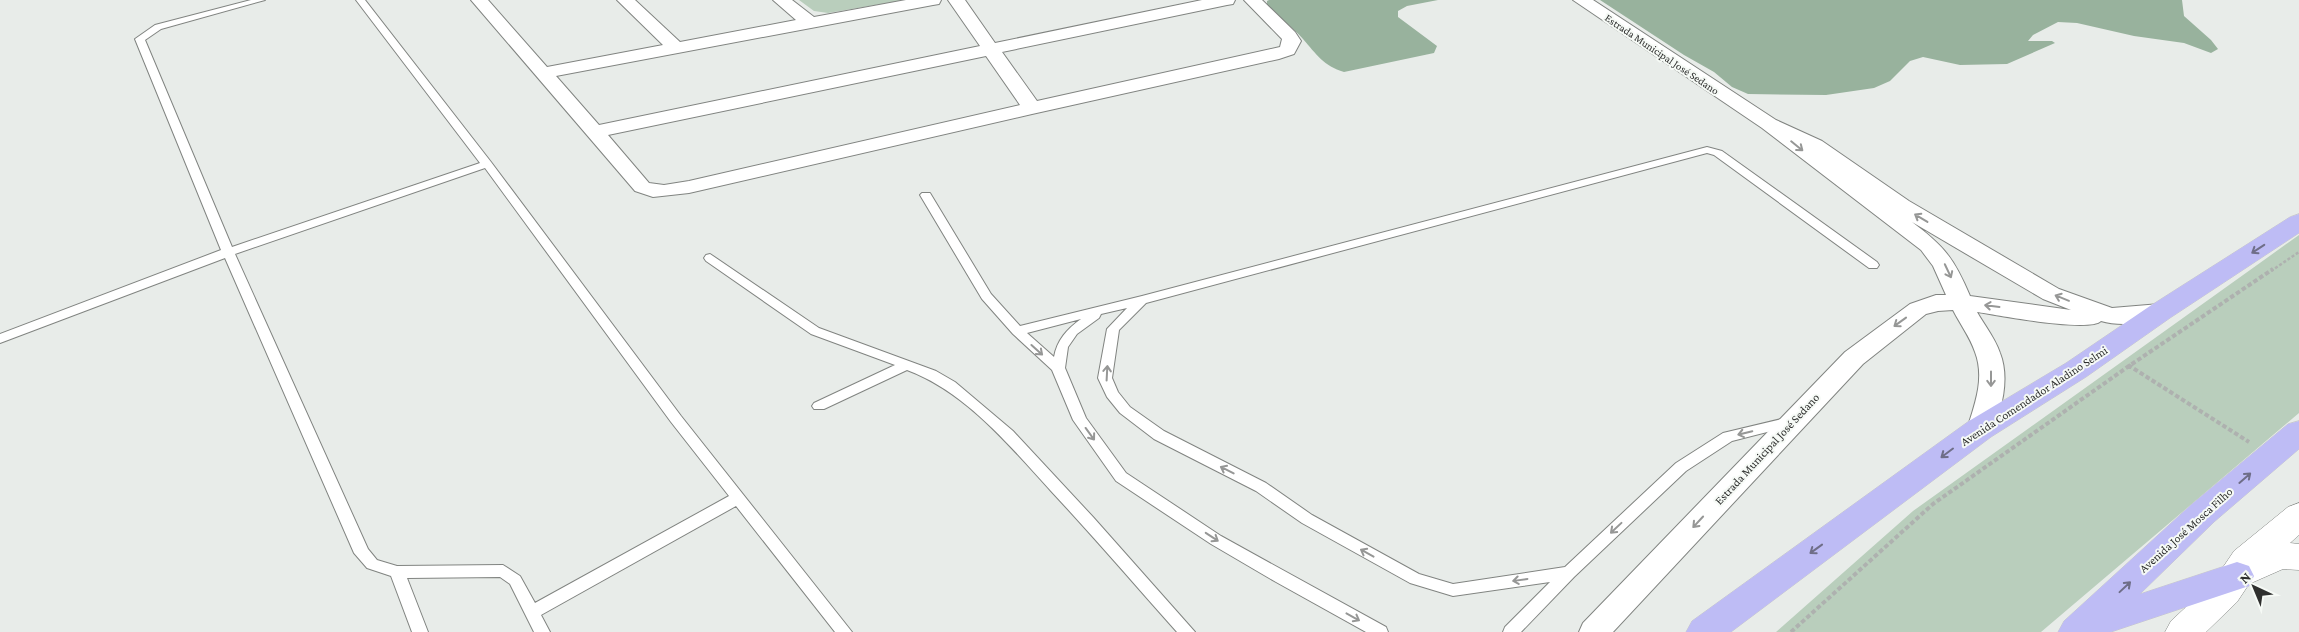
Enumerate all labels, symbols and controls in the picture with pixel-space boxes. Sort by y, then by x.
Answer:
street label: Estrada Municipal José Sedano [1602,11,1722,98]
one-way arrow [1791,140,1804,151]
one-way arrow [1914,212,1928,222]
one-way arrow [2252,244,2266,254]
one-way arrow [1944,263,1954,278]
one-way arrow [2055,293,2070,303]
one-way arrow [1985,301,2001,311]
one-way arrow [1893,317,1907,327]
street label: Avenida Comendador Aladino Selmi [1958,343,2110,449]
one-way arrow [1031,344,1044,356]
one-way arrow [1103,365,1112,381]
one-way arrow [1986,370,1996,387]
street label: Estrada Municipal José Sedano [1712,390,1822,508]
one-way arrow [1085,426,1095,440]
one-way arrow [1737,429,1753,438]
one-way arrow [1941,448,1954,459]
one-way arrow [1220,465,1235,475]
one-way arrow [2238,472,2251,483]
street label: Avenida José Mosca Filho [2136,484,2236,576]
one-way arrow [1692,516,1704,528]
one-way arrow [1610,522,1622,534]
one-way arrow [1205,532,1219,542]
one-way arrow [1809,544,1823,554]
one-way arrow [1360,548,1375,557]
north arrow [2229,562,2279,612]
text: N [2236,568,2254,587]
one-way arrow [1513,575,1529,585]
one-way arrow [2118,581,2131,593]
one-way arrow [1346,613,1360,623]

